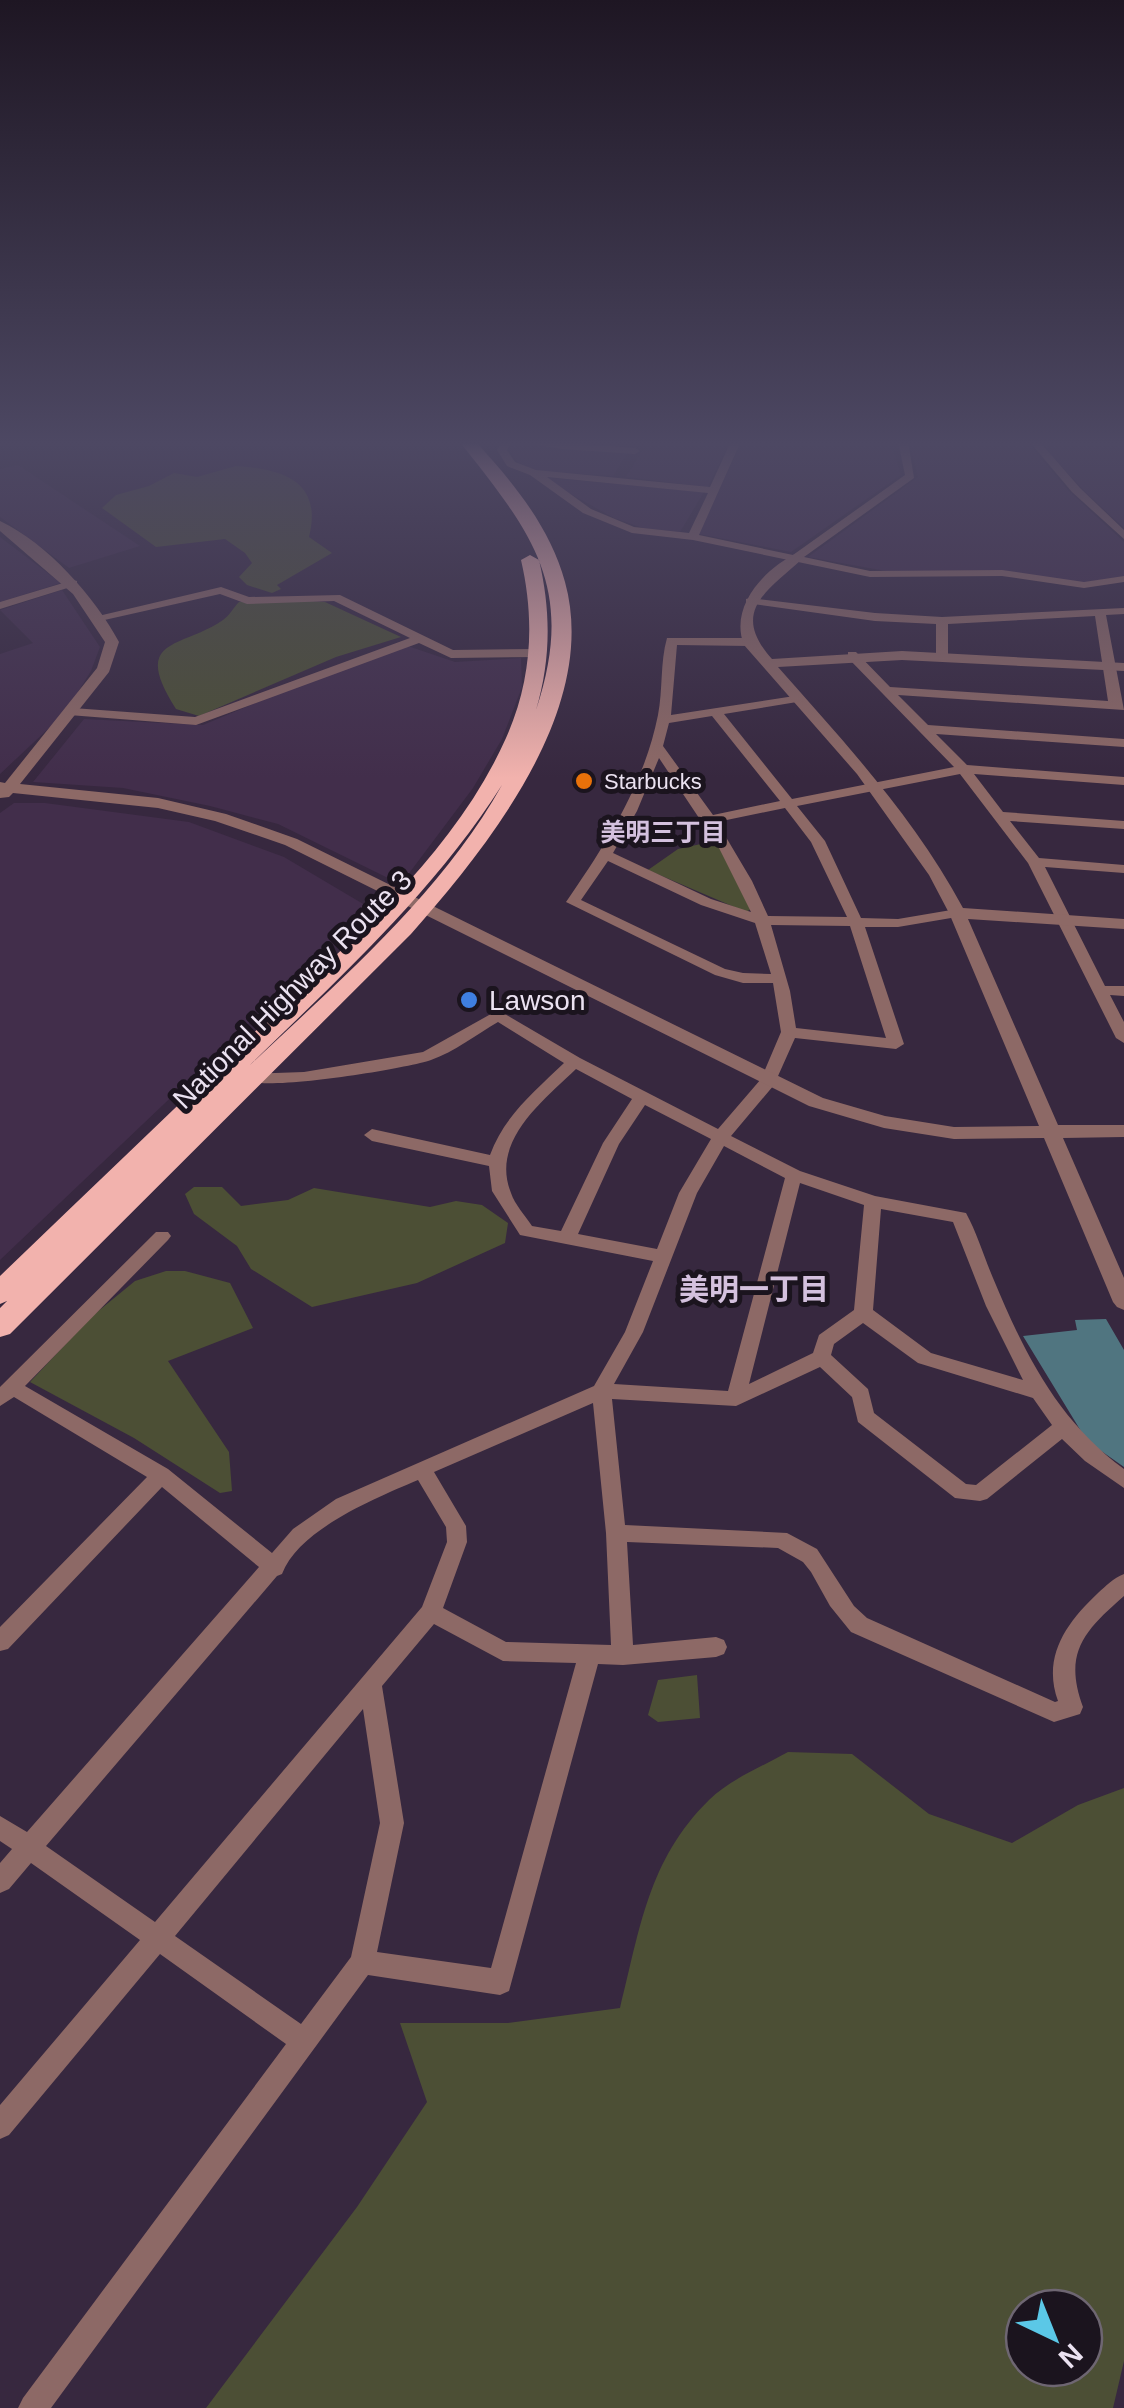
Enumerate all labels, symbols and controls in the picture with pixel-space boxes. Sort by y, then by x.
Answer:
place label: Starbucks [604,769,702,794]
marker: Starbucks [573,770,595,792]
district label: 美明三丁目 [600,818,726,846]
street label: National Highway Route 3 [167,864,418,1115]
place label: Lawson [489,985,586,1016]
marker: Lawson [458,989,480,1011]
district label: 美明一丁目 [679,1273,829,1306]
north arrow [1004,2288,1104,2388]
text: N [1053,2338,1089,2374]

